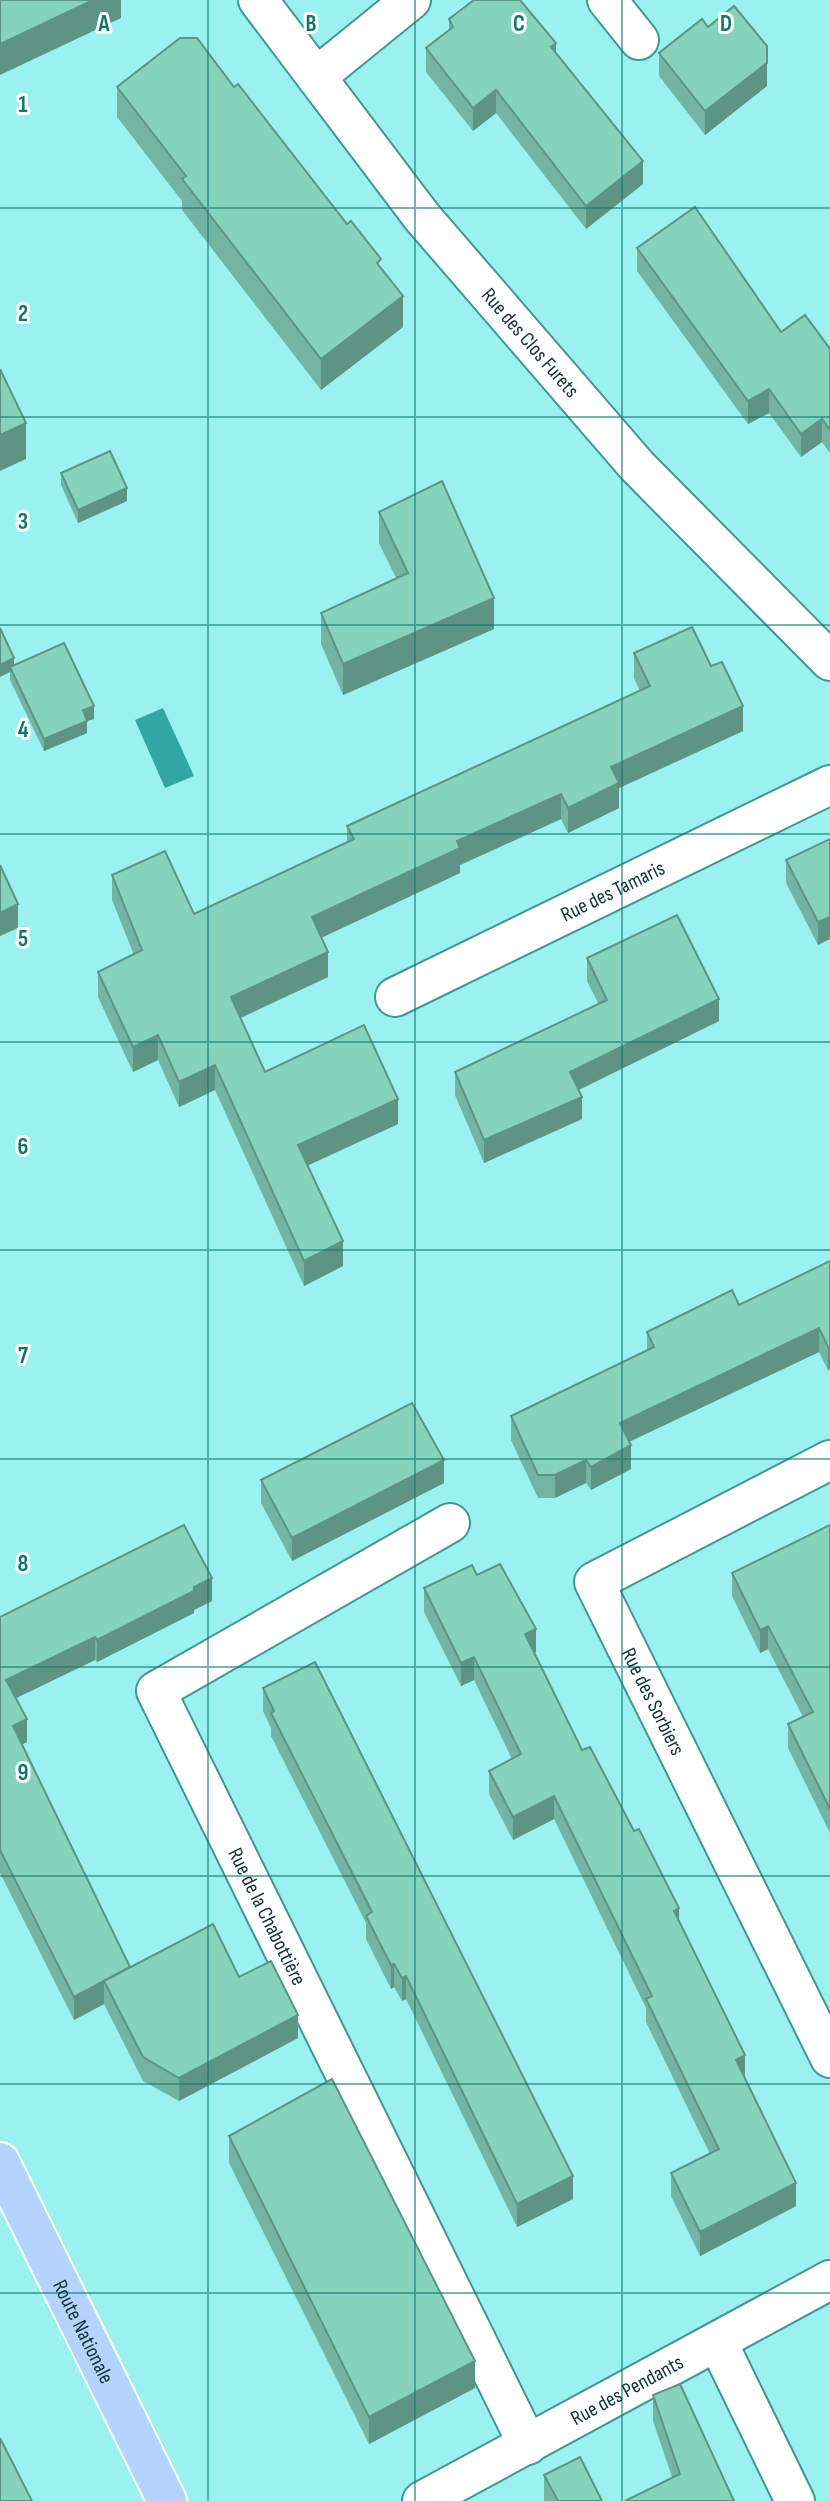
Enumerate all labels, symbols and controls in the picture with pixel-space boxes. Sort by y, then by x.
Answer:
text: A [98,10,111,38]
text: B [306,10,317,38]
text: C [513,10,525,38]
text: D [720,10,732,38]
text: 1 [18,91,28,119]
street label: Rue des Clos Furets [476,283,584,403]
text: 2 [18,300,28,328]
text: 3 [18,508,28,536]
text: 4 [18,716,29,744]
street label: Rue des Tamaris [557,856,669,927]
text: 5 [18,925,28,953]
text: 6 [18,1133,28,1161]
text: 7 [18,1342,28,1370]
text: 8 [18,1550,29,1578]
street label: Rue des Sorbiers [616,1644,690,1759]
text: 9 [18,1759,28,1787]
street label: Rue de la Chabottière [222,1844,311,1990]
street label: Route Nationale [47,2276,119,2388]
street label: Rue des Pendants [566,2350,688,2431]

